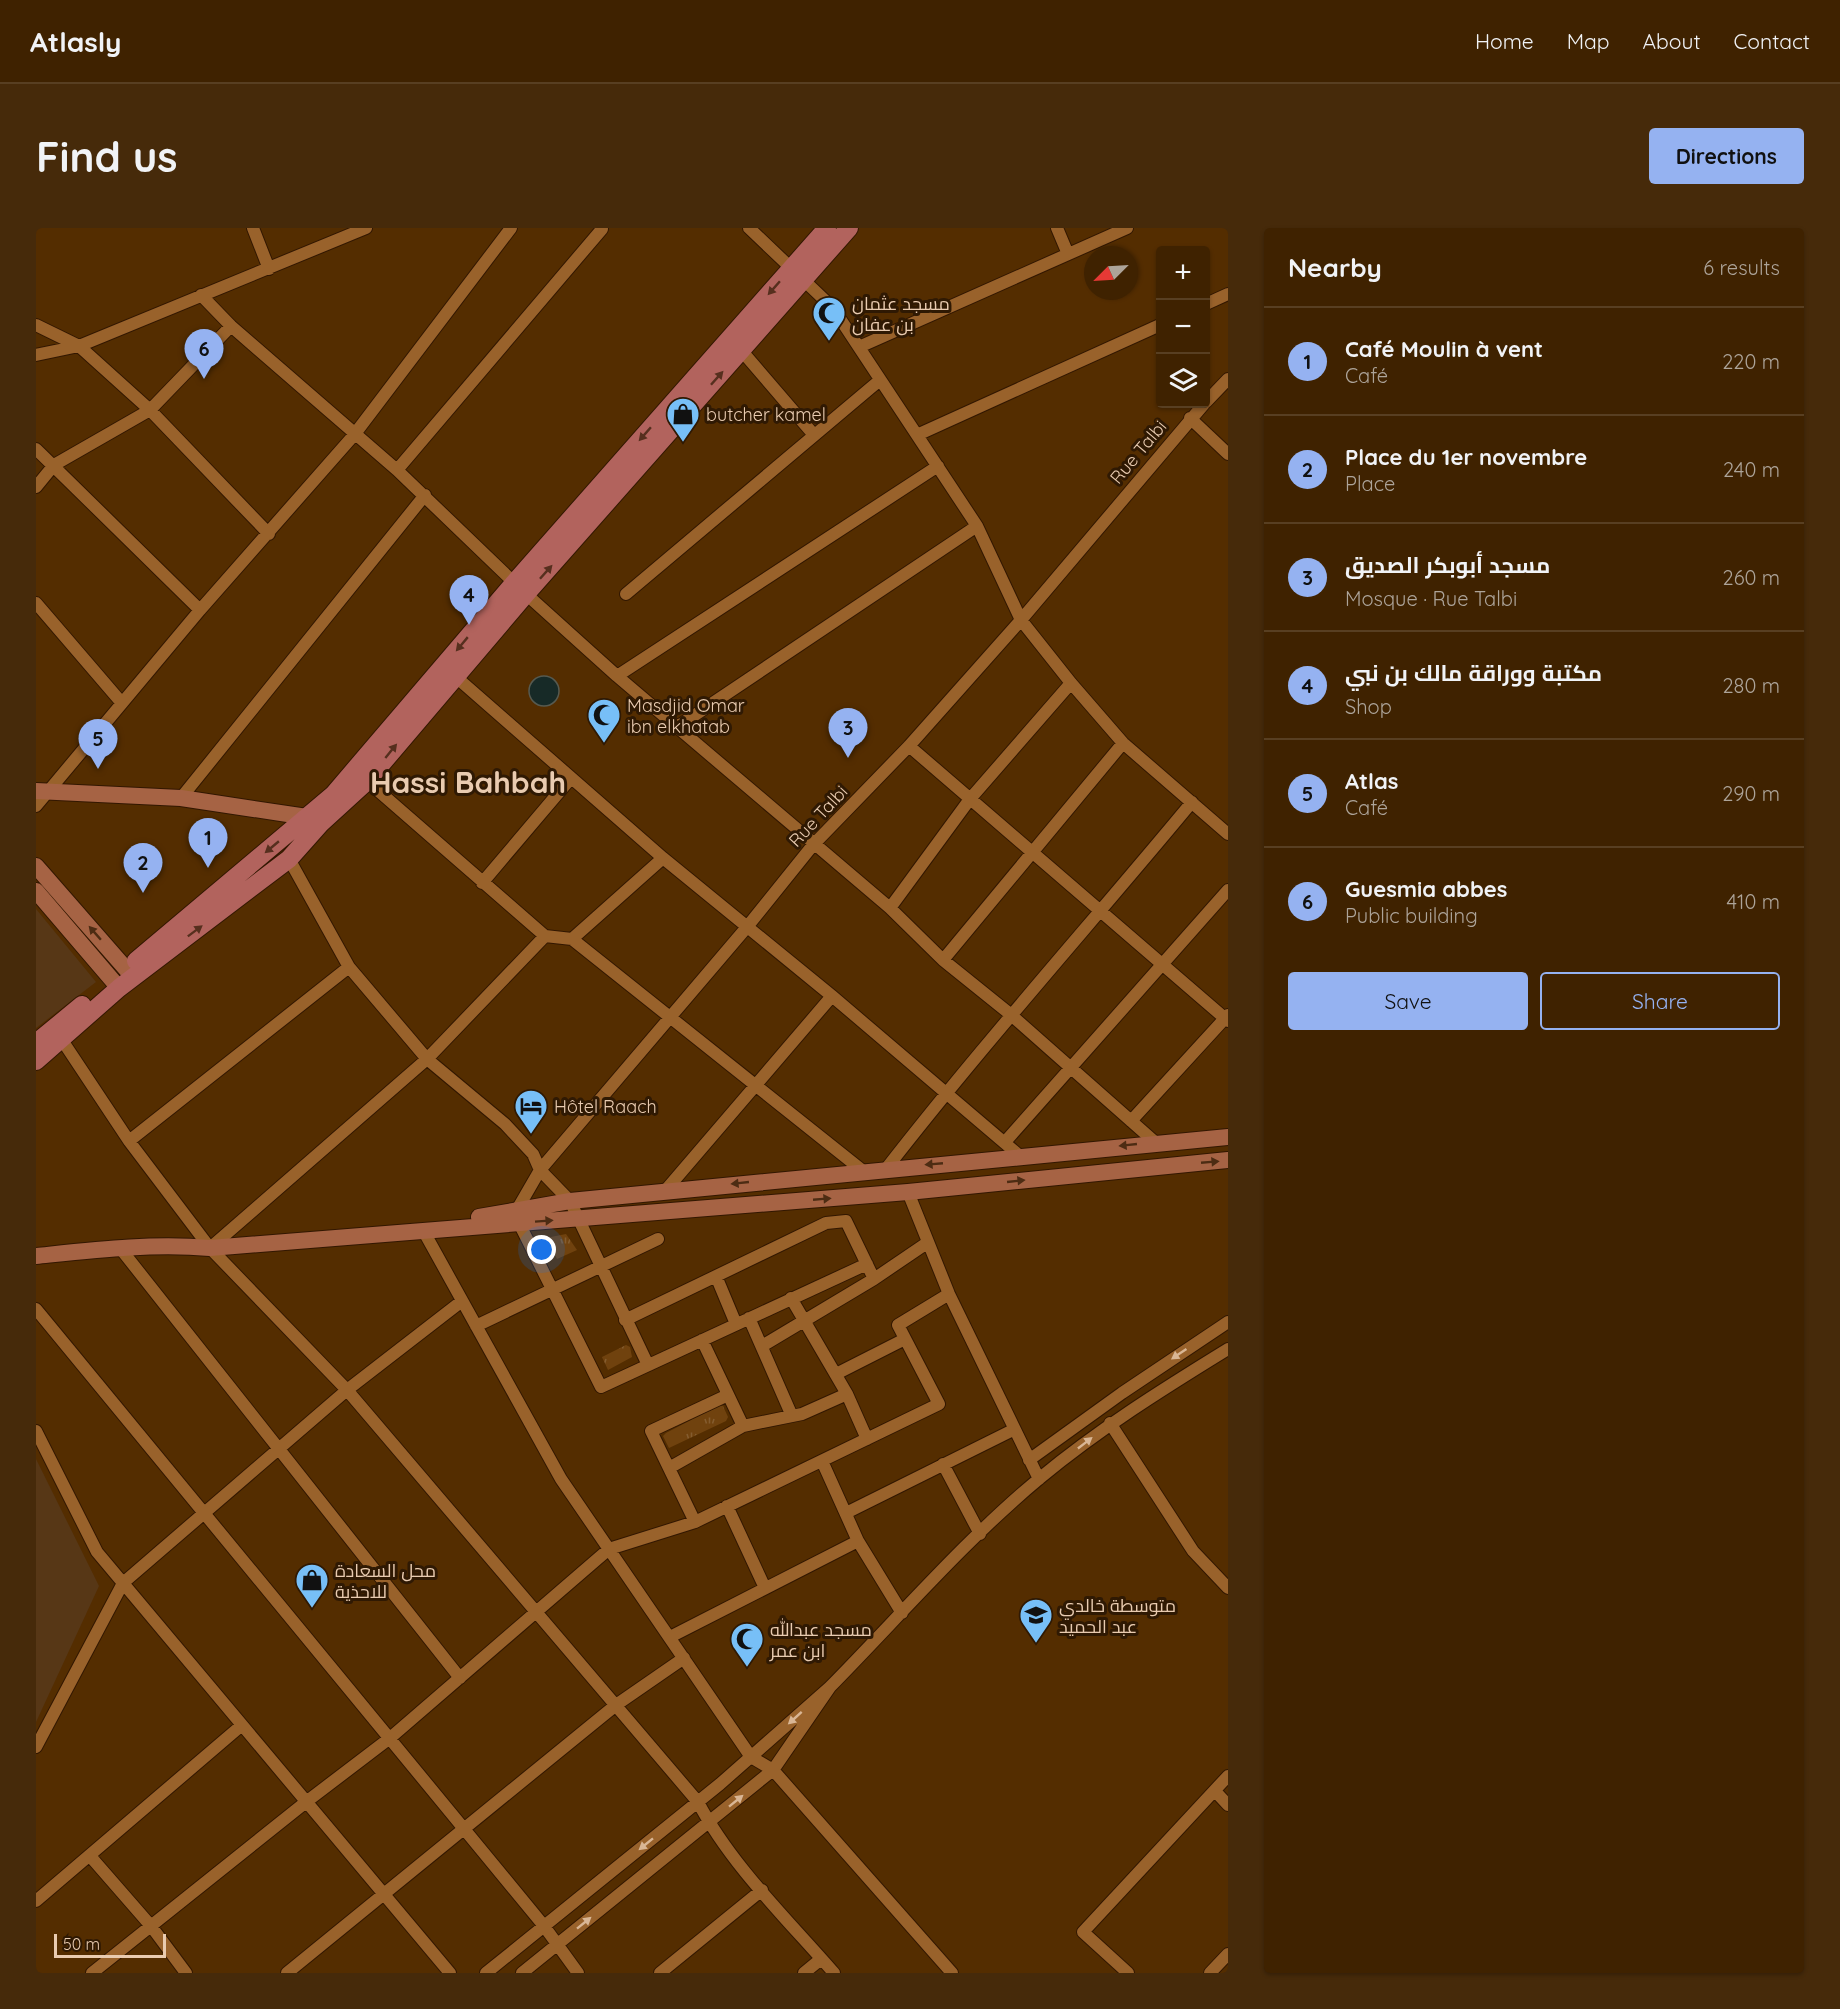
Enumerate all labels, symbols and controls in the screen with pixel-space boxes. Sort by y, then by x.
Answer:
text: Atlasly [30,24,121,59]
text: Home [1475,28,1534,54]
text: Map [1567,28,1610,54]
text: About [1643,28,1701,54]
text: Contact [1734,28,1810,54]
button: Directions [1649,128,1804,184]
text: Find us [36,130,178,183]
north arrow [1084,246,1138,300]
map controls [1156,246,1210,408]
button: + [1156,246,1210,300]
text: Nearby [1288,251,1382,284]
text: 6 results [1703,255,1780,280]
one-way arrow [768,280,781,296]
place label: مسجد عثمان بن عفان [852,292,950,336]
mosque icon: مسجد عثمان بن عفان [811,295,847,342]
button: − [1156,300,1210,354]
pin: 6 [184,330,224,379]
text: Café Moulin à vent [1345,335,1543,363]
text: 1 [1304,349,1311,374]
text: 220 m [1722,349,1780,374]
button: layers [1156,354,1210,408]
text: Café [1345,363,1388,388]
one-way arrow [710,371,724,386]
shop icon: butcher kamel [665,396,701,443]
place label: butcher kamel [706,403,826,426]
street label: Rue Talbi [1105,415,1171,489]
one-way arrow [639,426,652,441]
text: Place du 1er novembre [1345,443,1587,471]
text: 2 [1302,457,1313,482]
text: 240 m [1723,457,1780,482]
text: Place [1345,471,1395,496]
text: مسجد أبوبكر الصديق [1345,551,1550,579]
one-way arrow [539,564,553,579]
text: 3 [1302,565,1313,590]
text: 260 m [1723,565,1780,590]
pin: 4 [450,576,488,625]
text: Mosque · Rue Talbi [1345,586,1517,611]
one-way arrow [456,636,469,651]
text: مكتبة ووراقة مالك بن نبي [1345,659,1602,687]
text: 4 [1302,673,1313,698]
text: 280 m [1723,673,1780,698]
place label: Masdjid Omar ibn elkhatab [627,694,745,738]
text: Shop [1345,694,1392,719]
mosque icon: Masdjid Omar ibn elkhatab [586,697,622,744]
pin: 3 [828,708,868,758]
pin: 5 [78,720,118,769]
one-way arrow [385,743,398,759]
district label: Hassi Bahbah [370,763,566,801]
text: Atlas [1345,767,1398,795]
street label: Rue Talbi [784,780,852,852]
text: 5 [1302,781,1313,806]
text: 290 m [1722,781,1780,806]
text: Café [1345,795,1388,820]
pin: 1 [188,818,228,868]
one-way arrow [265,840,280,853]
pin: 2 [124,844,162,893]
text: Guesmia abbes [1345,875,1507,903]
text: 6 [1302,889,1313,914]
text: 410 m [1727,889,1780,914]
text: Public building [1345,903,1478,928]
one-way arrow [88,925,101,941]
one-way arrow [187,925,202,937]
button: Save [1288,972,1528,1030]
button: Share [1540,972,1780,1030]
hotel icon: Hôtel Raach [513,1088,549,1135]
place label: Hôtel Raach [554,1095,657,1118]
one-way arrow [1118,1140,1137,1150]
one-way arrow [1201,1157,1220,1167]
one-way arrow [924,1159,943,1169]
one-way arrow [1007,1176,1026,1186]
one-way arrow [730,1178,749,1188]
one-way arrow [813,1194,832,1204]
one-way arrow [535,1216,554,1225]
your location [527,1235,556,1264]
one-way arrow [1171,1349,1188,1360]
one-way arrow [1078,1437,1093,1449]
place label: محل السعادة للاحذية [335,1559,436,1603]
shop icon: محل السعادة للاحذية [294,1562,330,1609]
place label: متوسطة خالدي عبد الحميد [1059,1594,1176,1638]
school or university icon: متوسطة خالدي عبد الحميد [1018,1597,1054,1644]
place label: مسجد عبدالله ابن عمر [769,1618,872,1662]
mosque icon: مسجد عبدالله ابن عمر [729,1621,765,1668]
one-way arrow [788,1711,803,1724]
one-way arrow [728,1794,744,1807]
one-way arrow [639,1837,654,1849]
one-way arrow [576,1917,591,1930]
scale bar [54,1931,166,1958]
text: 50 m [63,1934,100,1954]

